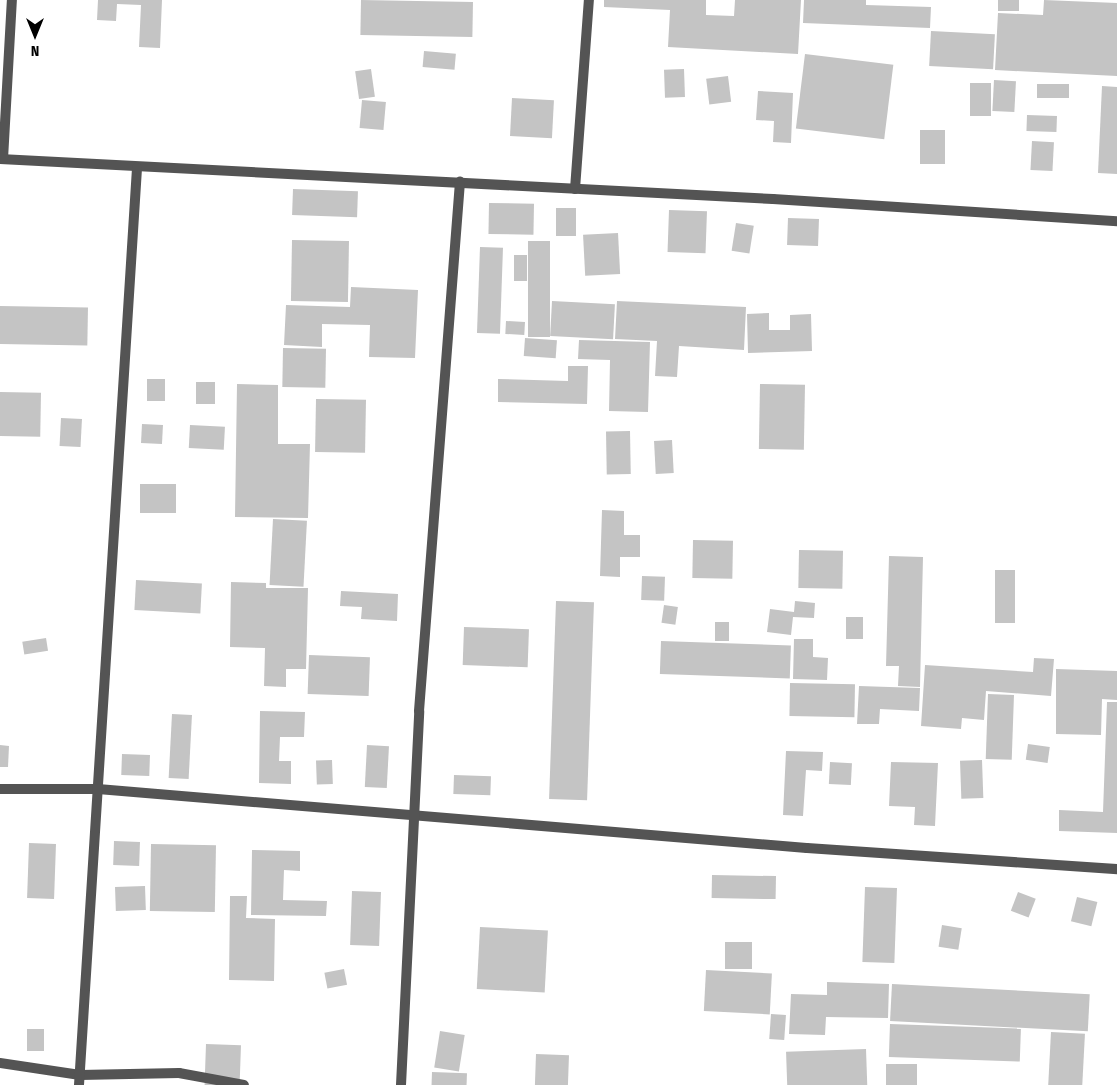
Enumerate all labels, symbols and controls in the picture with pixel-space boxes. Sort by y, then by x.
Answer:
north arrow [10,10,60,60]
text: N [31,42,39,59]

